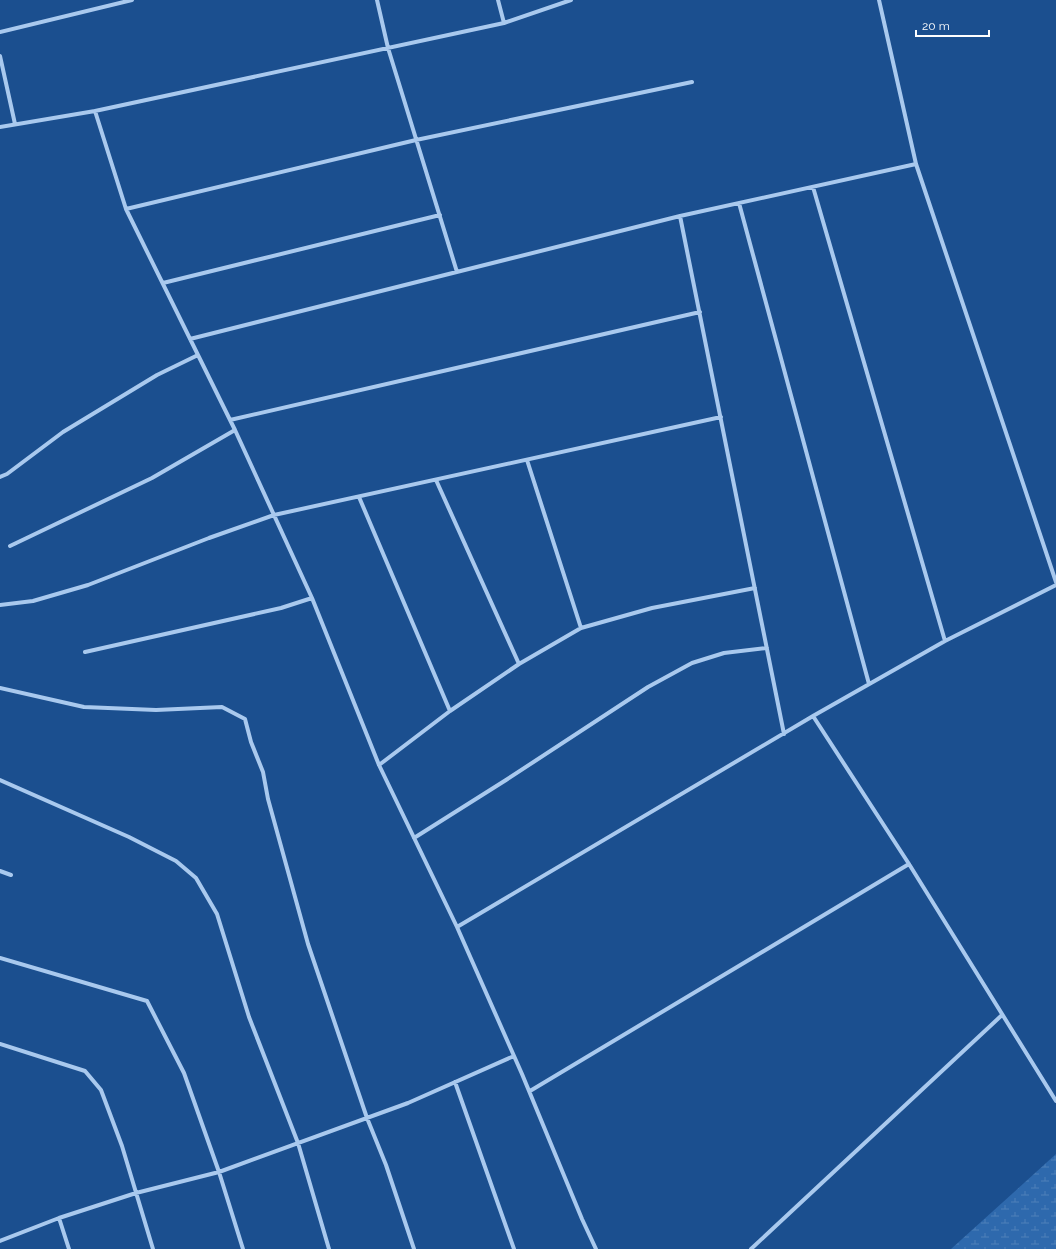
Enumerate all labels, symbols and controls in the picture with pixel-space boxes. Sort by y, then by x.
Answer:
scale bar [916,12,989,38]
text: 20 m [922,19,950,33]

